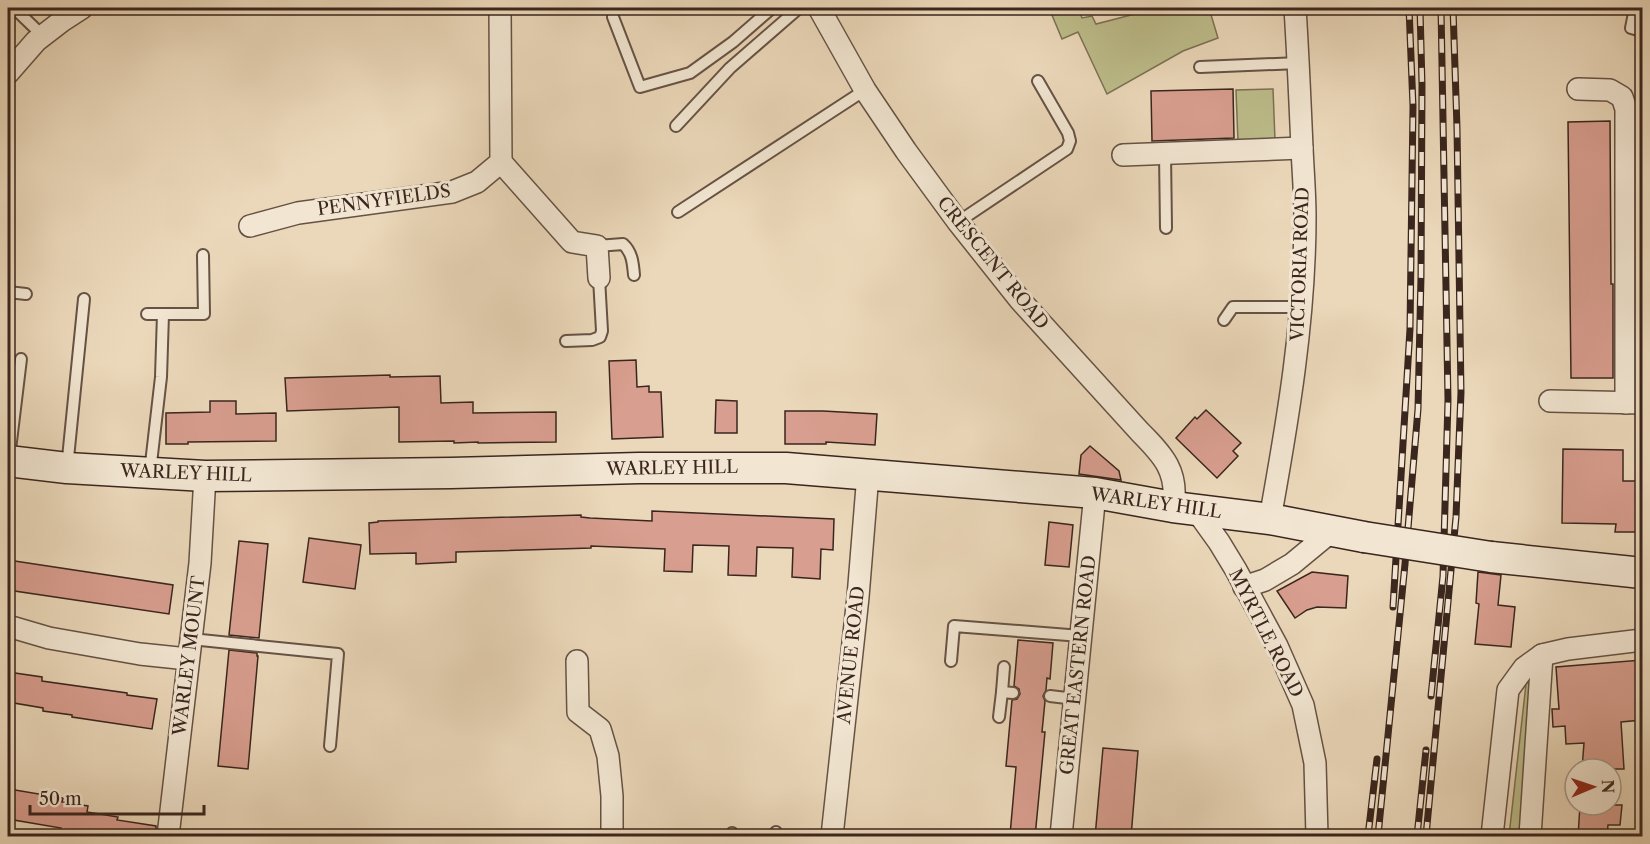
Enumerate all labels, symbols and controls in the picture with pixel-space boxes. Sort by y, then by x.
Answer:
street label: PENNYFIELDS [316,180,452,220]
street label: VICTORIA ROAD [1286,186,1314,343]
street label: CRESCENT ROAD [933,192,1053,334]
street label: WARLEY HILL [605,456,738,480]
street label: WARLEY HILL [119,460,252,486]
street label: WARLEY HILL [1088,483,1223,523]
street label: GREAT EASTERN ROAD [1056,554,1100,776]
street label: MYRTLE ROAD [1224,565,1308,701]
street label: WARLEY MOUNT [168,574,210,738]
street label: AVENUE ROAD [833,585,869,726]
north arrow [1563,757,1623,817]
scale bar [30,778,204,816]
text: N [1598,779,1618,794]
text: 50 m [39,788,82,810]

